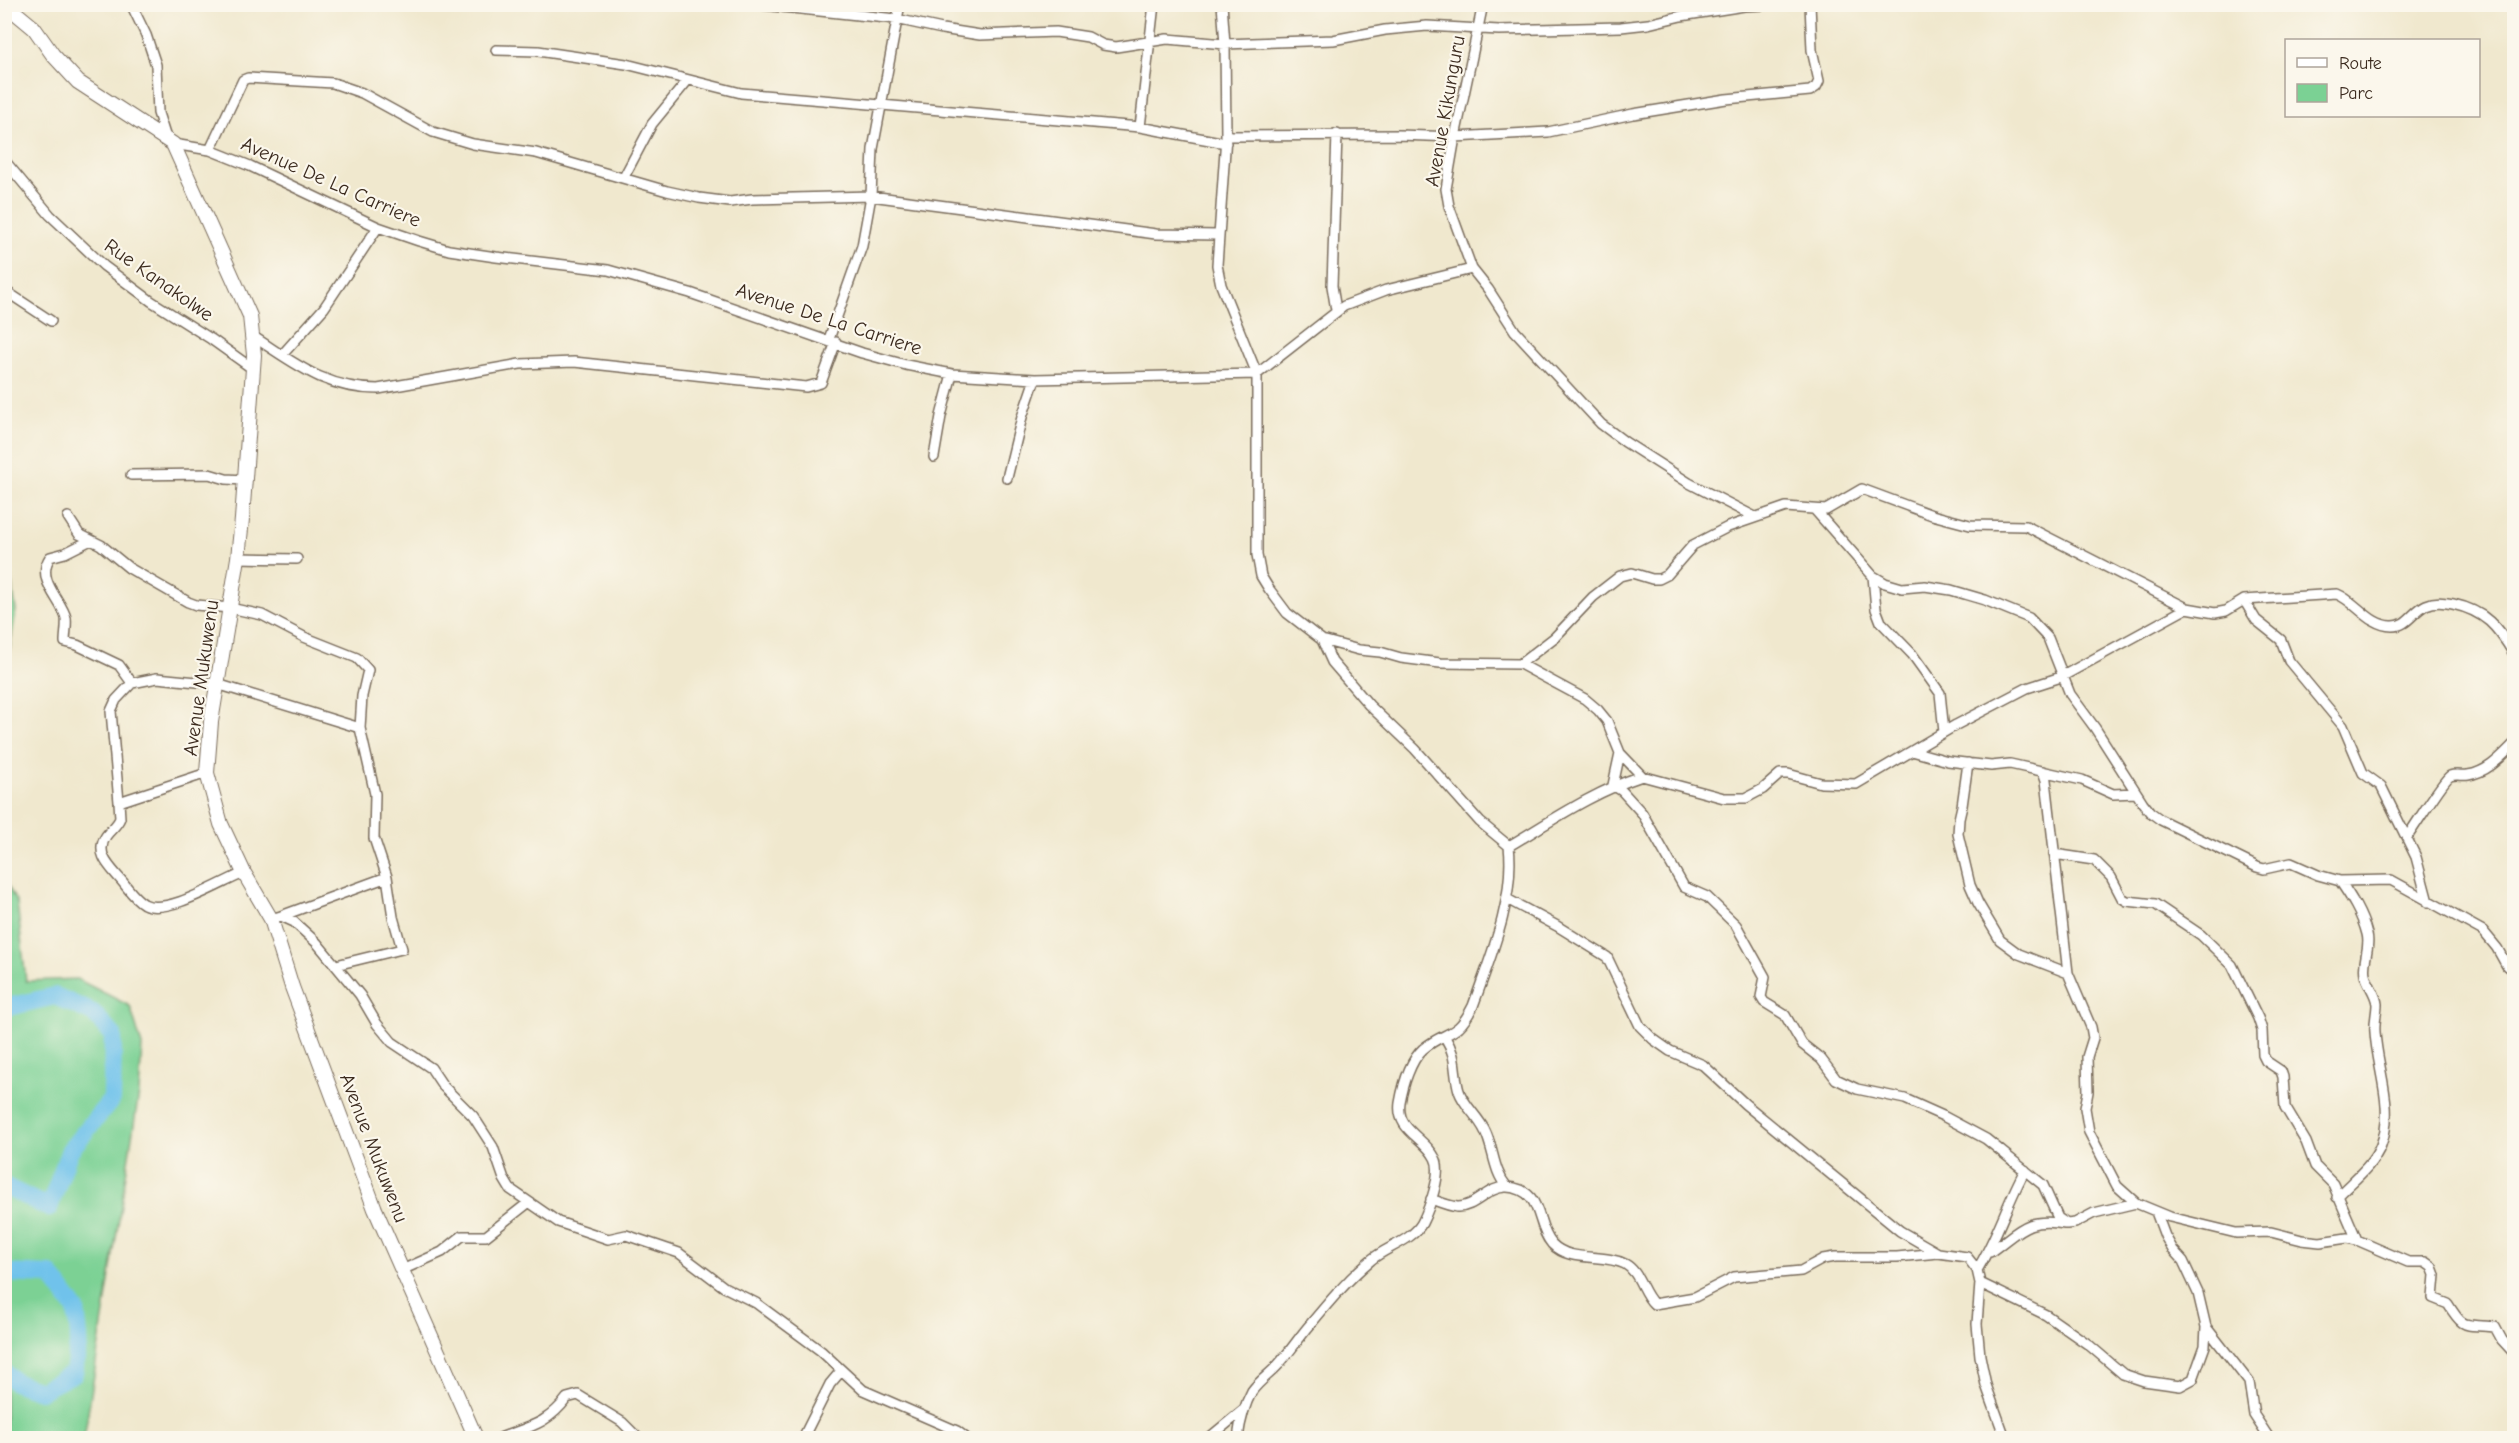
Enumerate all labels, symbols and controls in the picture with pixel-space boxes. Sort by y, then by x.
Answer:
street label: Avenue Kikunguru [1420,34,1470,188]
legend [2285,39,2480,117]
text: Route [2339,53,2382,74]
text: Parc [2339,83,2373,104]
street label: Avenue De La Carriere [238,132,424,232]
street label: Rue Kanakolwe [100,234,218,326]
street label: Avenue De La Carriere [733,278,925,360]
street label: Avenue Mukuwenu [179,598,223,758]
street label: Avenue Mukuwenu [335,1070,413,1226]

